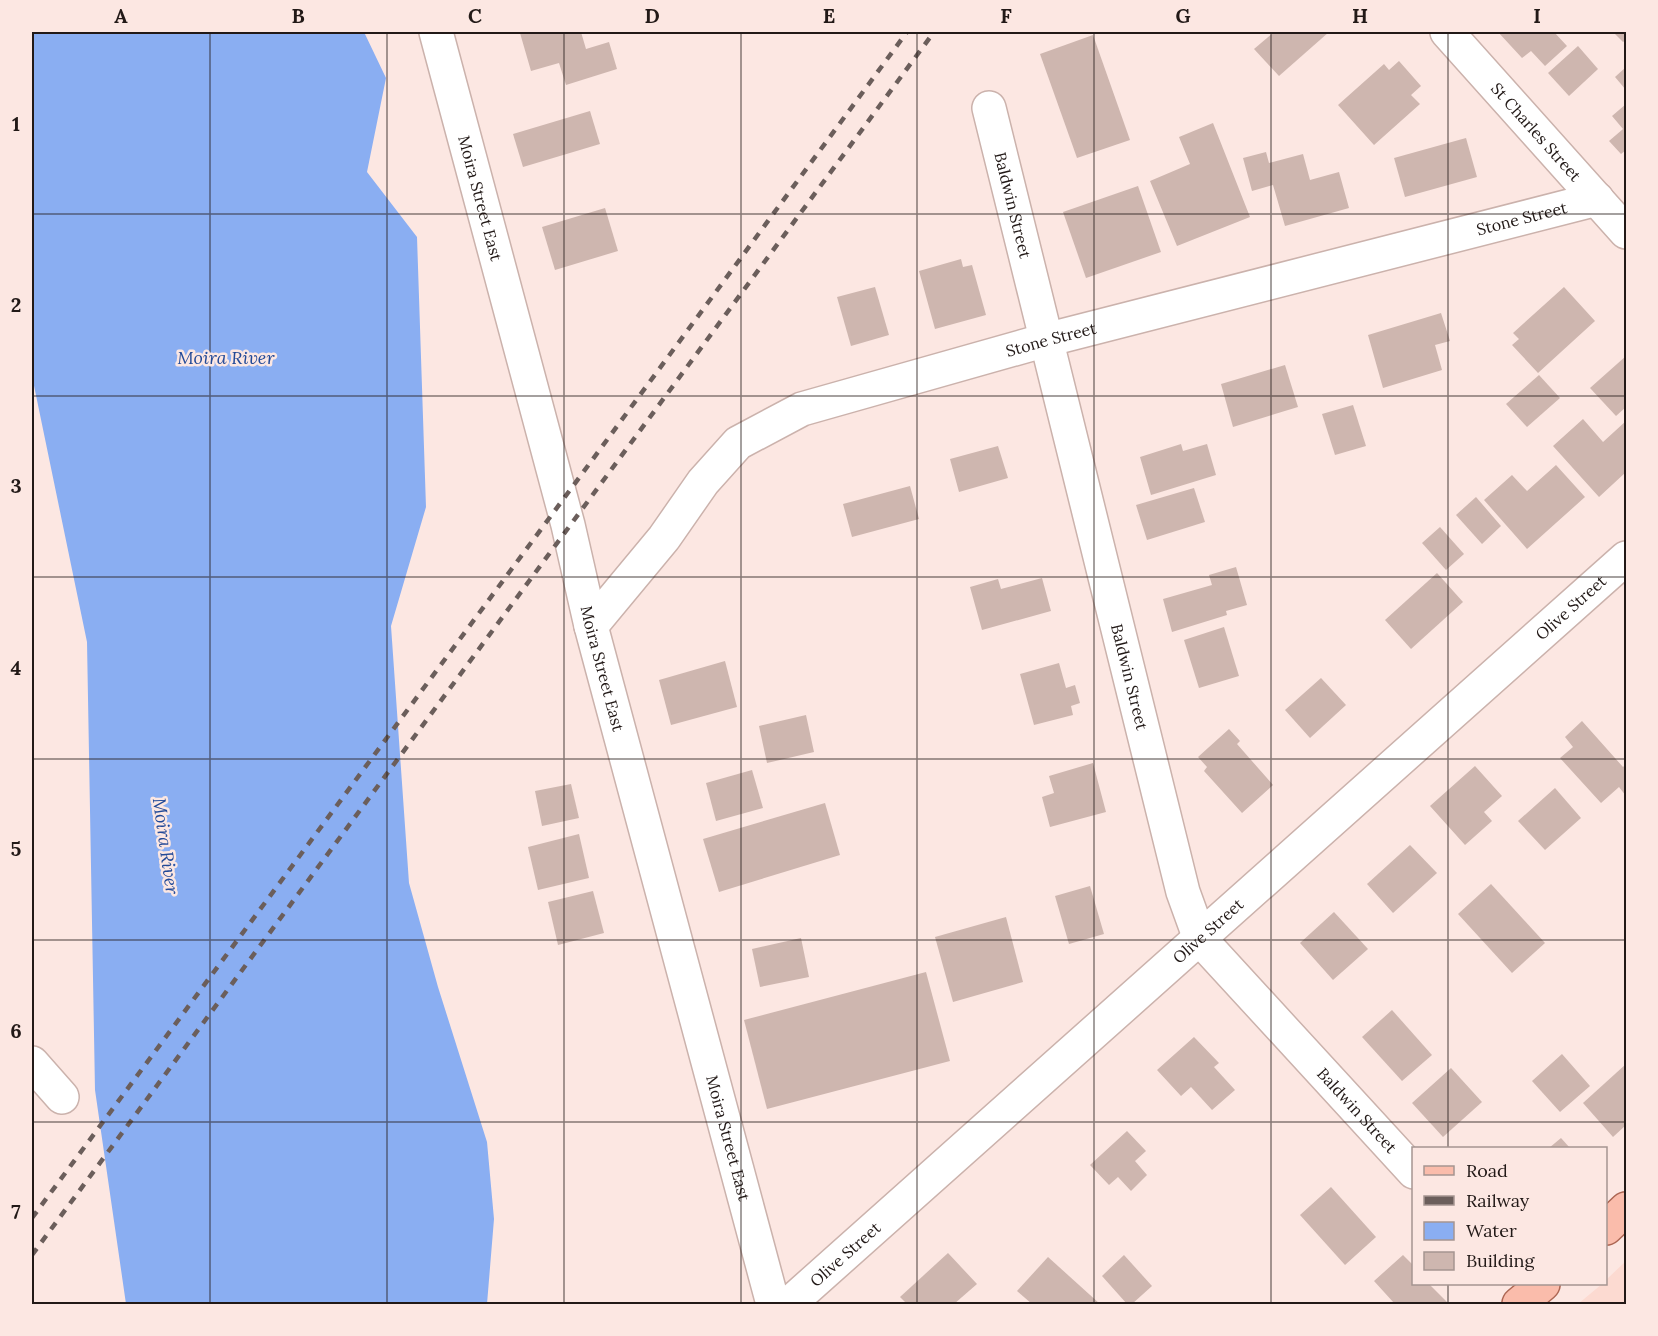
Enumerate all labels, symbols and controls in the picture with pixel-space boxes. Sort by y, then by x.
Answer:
text: A [114,3,128,28]
text: B [291,3,305,28]
text: C [468,3,482,28]
text: D [644,3,660,28]
text: E [823,3,835,28]
text: F [1000,3,1012,28]
text: G [1175,3,1191,28]
text: H [1352,3,1368,28]
text: I [1533,3,1541,28]
street label: St Charles Street [1487,78,1586,186]
text: 1 [12,111,20,136]
street label: Moira Street East [454,133,507,264]
street label: Baldwin Street [990,150,1036,261]
street label: Stone Street [1474,197,1570,239]
text: 2 [11,292,21,317]
street label: Stone Street [1004,317,1099,361]
water label: Moira River [177,346,275,369]
text: 3 [10,473,22,498]
street label: Olive Street [1531,570,1611,644]
street label: Moira Street East [577,604,629,734]
street label: Baldwin Street [1107,622,1153,733]
text: 4 [11,655,22,680]
water label: Moira River [148,796,184,897]
text: 5 [11,836,22,861]
street label: Olive Street [1168,893,1248,967]
text: 6 [10,1018,22,1043]
street label: Baldwin Street [1313,1063,1402,1158]
street label: Moira Street East [702,1073,755,1204]
legend [1412,1147,1607,1285]
text: Road [1466,1159,1508,1182]
text: Railway [1466,1189,1530,1212]
text: 7 [11,1199,21,1224]
street label: Olive Street [806,1217,885,1291]
text: Water [1466,1219,1517,1242]
text: Building [1466,1249,1536,1272]

